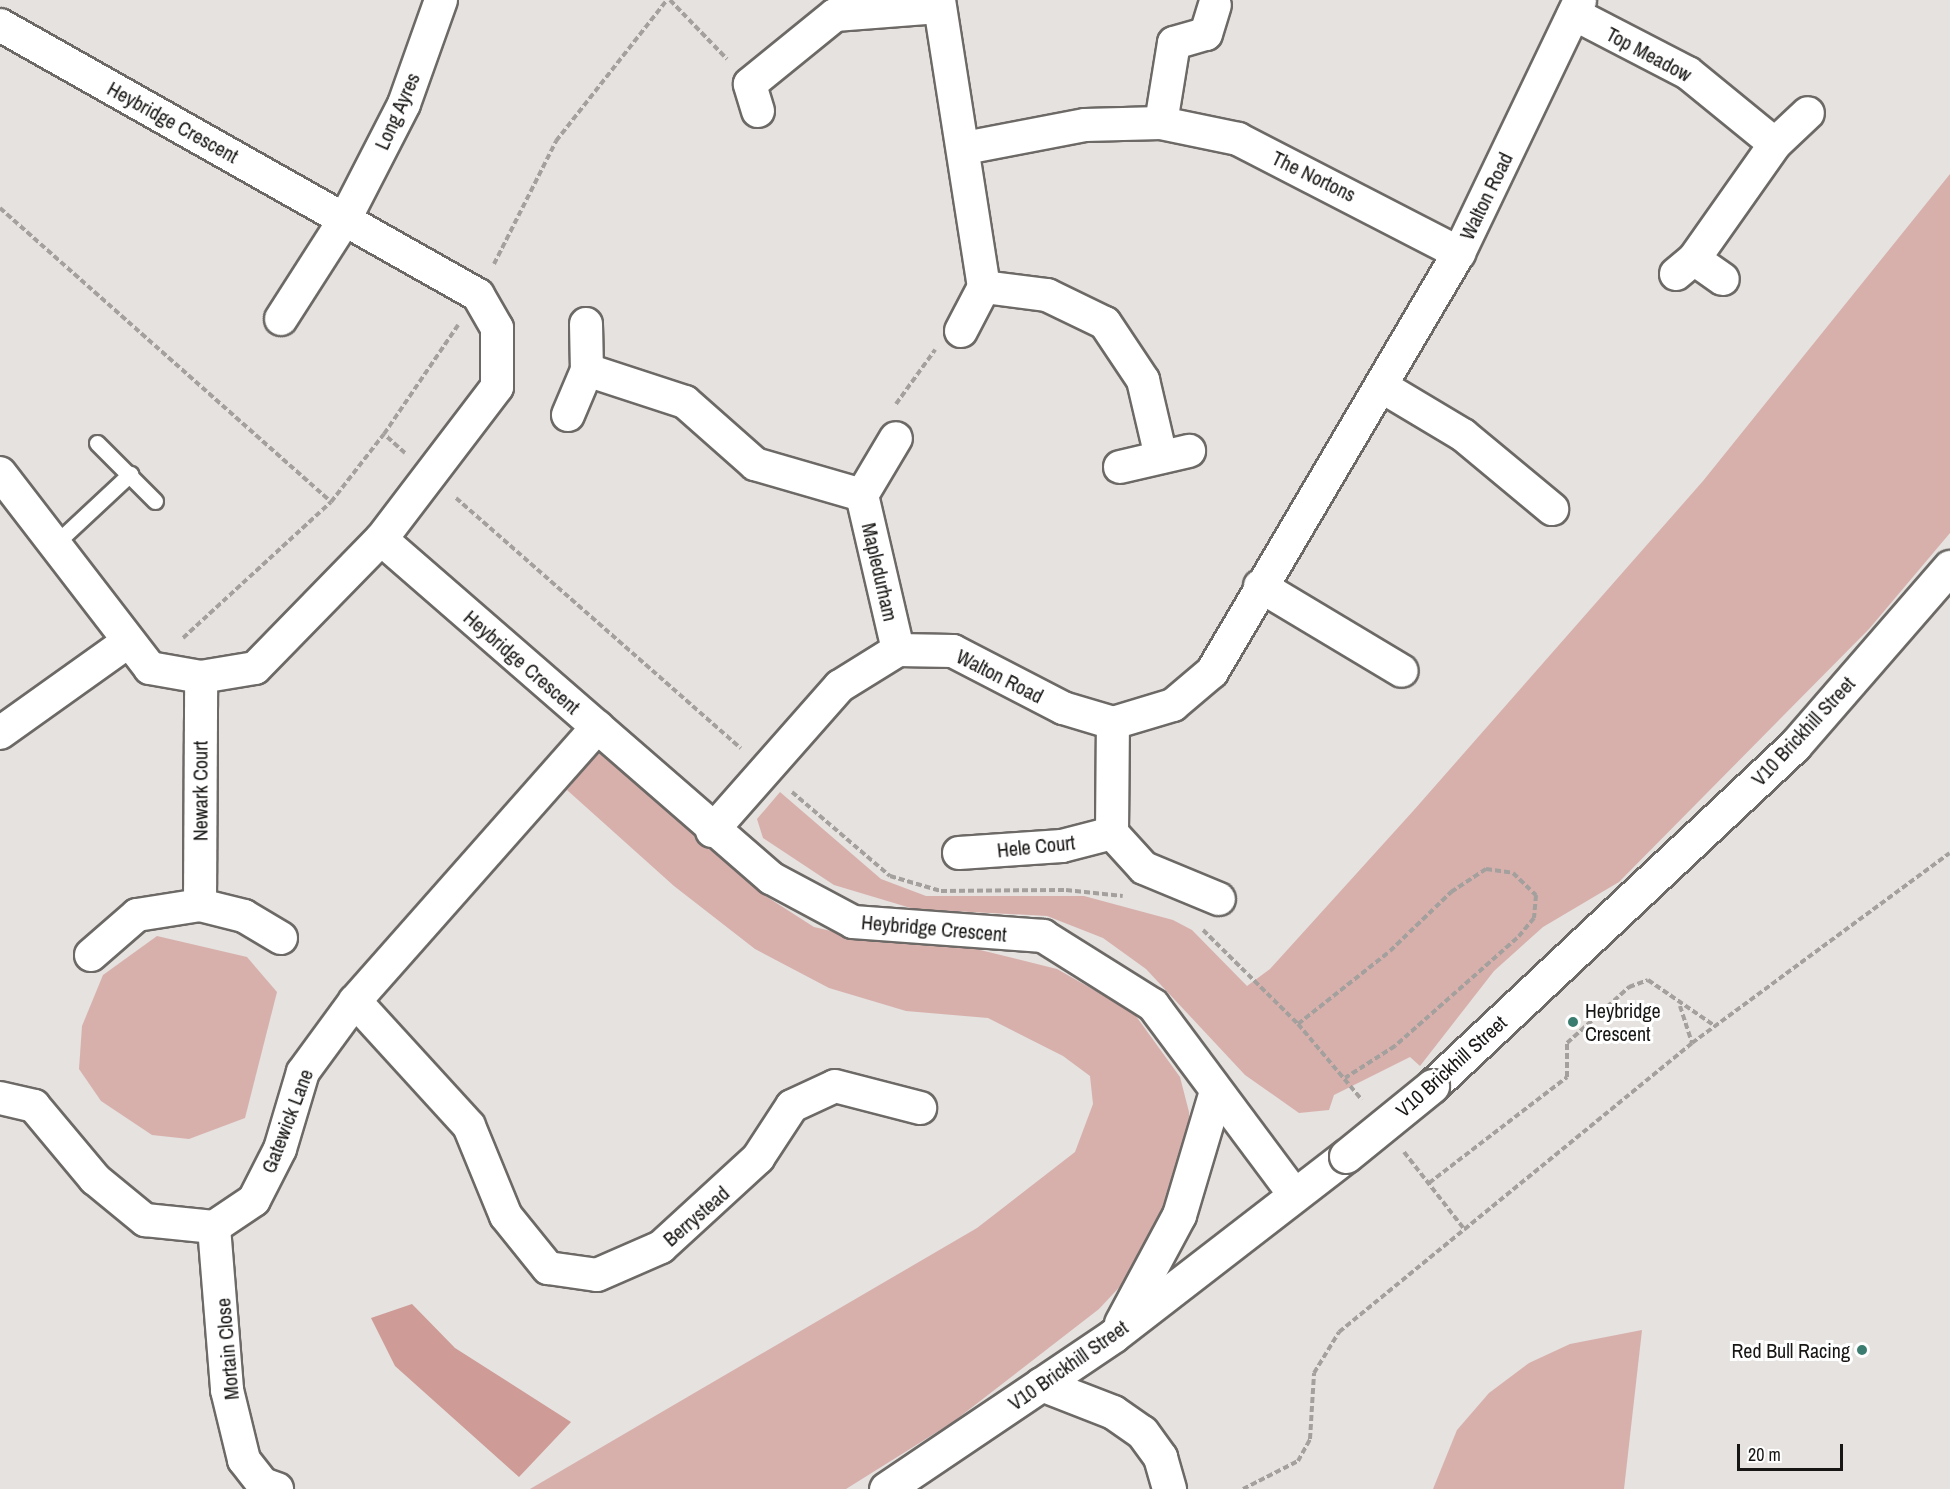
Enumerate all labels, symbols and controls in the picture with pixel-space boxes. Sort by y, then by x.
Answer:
street label: Top Meadow [1602,22,1696,86]
street label: Long Ayres [369,68,425,154]
street label: Heybridge Crescent [103,76,243,168]
street label: The Nortons [1268,145,1360,207]
street label: Walton Road [1455,148,1517,244]
street label: Mapledurham [857,520,903,624]
street label: Heybridge Crescent [459,605,585,719]
street label: Walton Road [953,644,1047,708]
street label: V10 Brickhill Street [1746,671,1860,791]
street label: Newark Court [188,741,212,841]
street label: Hele Court [996,830,1076,862]
street label: Heybridge Crescent [860,910,1008,946]
place label: Heybridge Crescent [1585,999,1661,1046]
street label: V10 Brickhill Street [1391,1010,1511,1122]
marker: Heybridge Crescent [1566,1015,1580,1029]
street label: Gatewick Lane [256,1066,318,1176]
street label: Berrystead [658,1181,734,1251]
street label: Mortain Close [211,1297,243,1401]
street label: V10 Brickhill Street [1004,1315,1132,1415]
place label: Red Bull Racing [1732,1338,1850,1362]
marker: Red Bull Racing [1855,1343,1869,1357]
scale bar [1740,1432,1846,1470]
text: 20 m [1748,1442,1781,1467]

